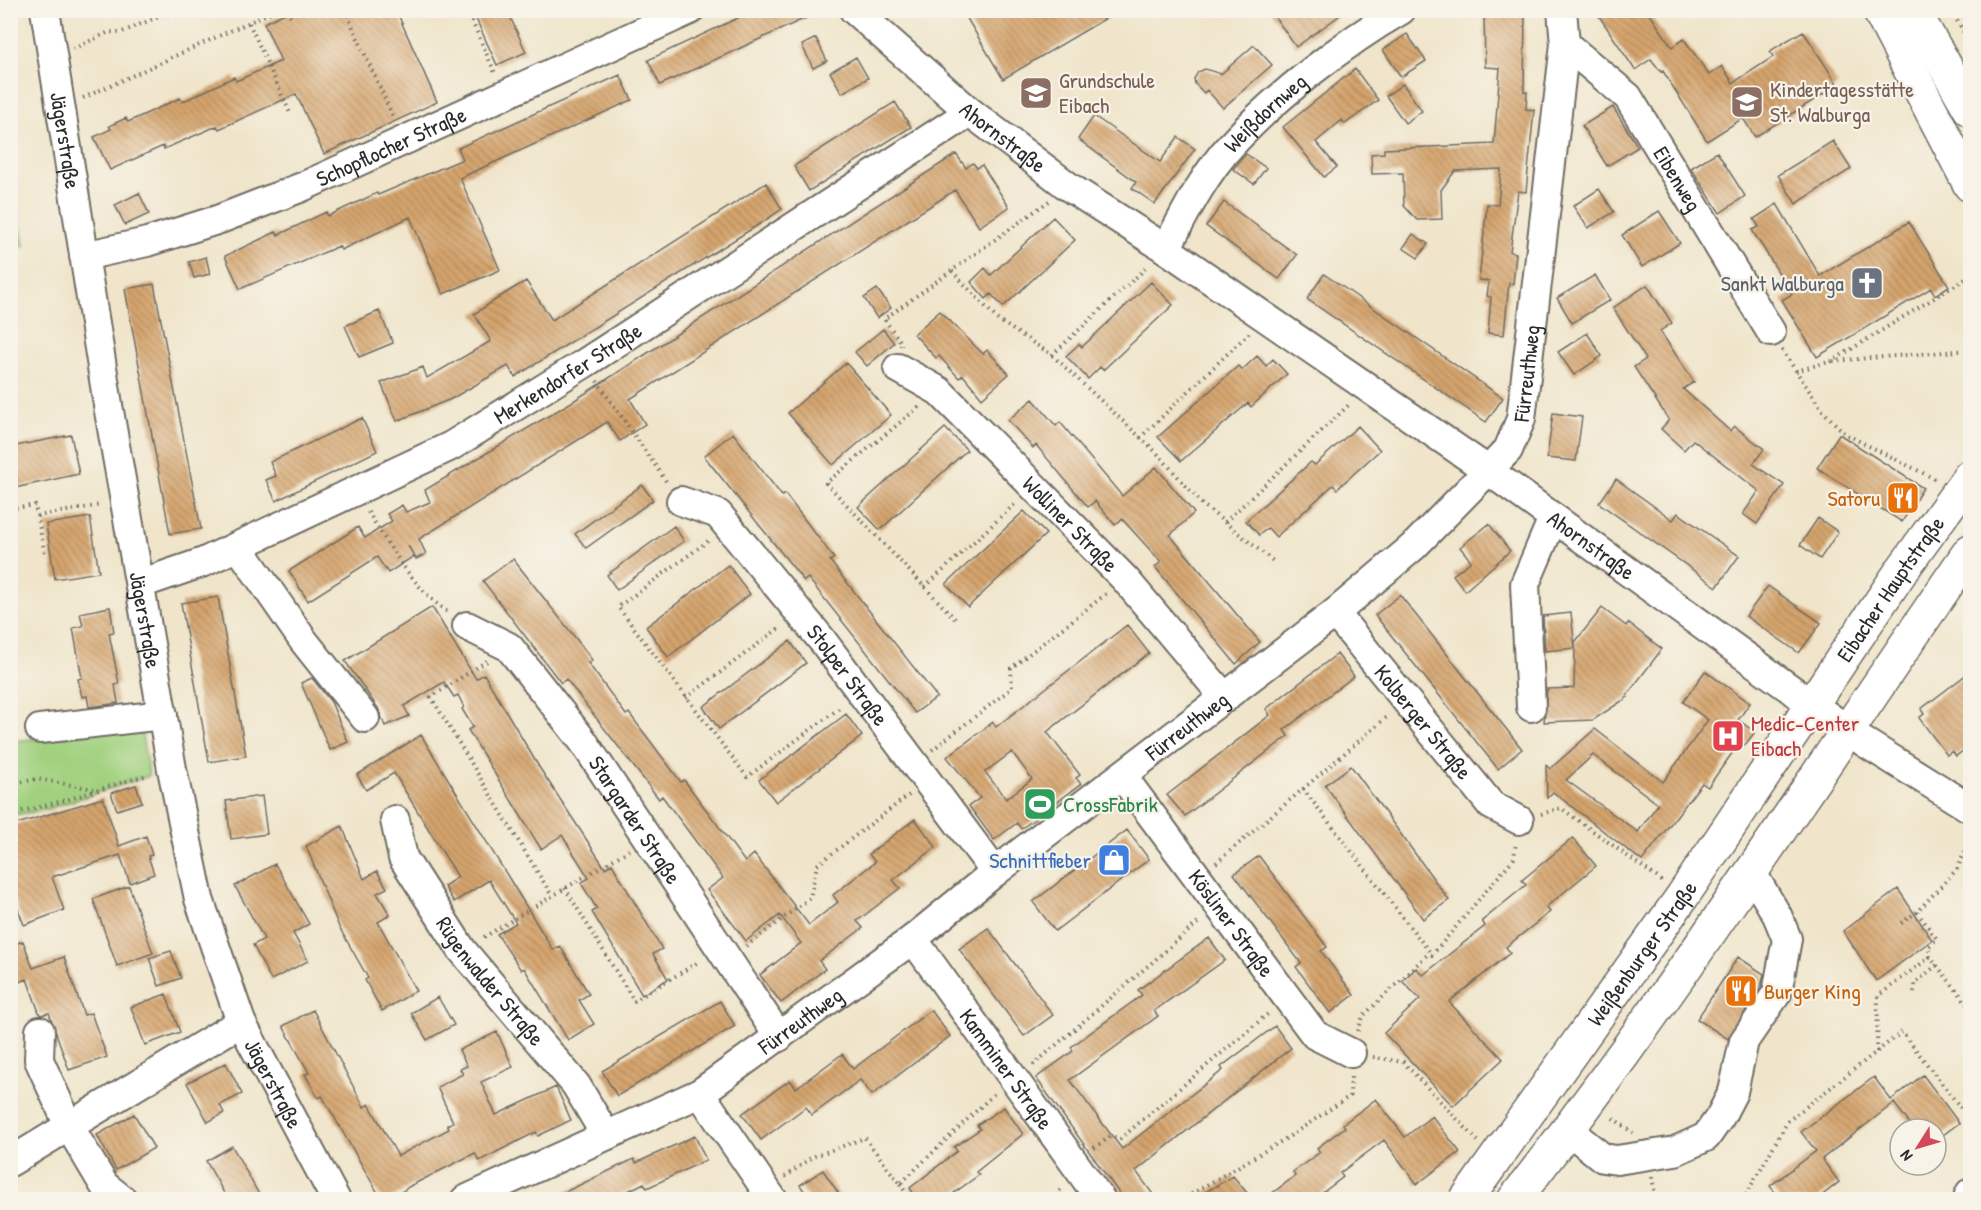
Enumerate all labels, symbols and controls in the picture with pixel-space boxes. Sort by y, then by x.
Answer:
place label: Grundschule Eibach [1059,65,1155,120]
street label: Weißdornweg [1217,66,1313,159]
place label: Kindertagesstätte St. Walburga [1770,74,1914,129]
school or university icon: Grundschule Eibach [1018,75,1054,111]
school or university icon: Kindertagesstätte St. Walburga [1729,84,1765,120]
street label: Jägerstraße [43,90,88,191]
street label: Ahornstraße [953,95,1053,180]
street label: Schopflocher Straße [311,99,471,194]
street label: Eibenweg [1646,141,1709,217]
church icon: Sankt Walburga [1849,265,1885,301]
place label: Sankt Walburga [1721,268,1844,298]
street label: Merkendorfer Straße [488,315,648,431]
street label: Fürreuthweg [1506,323,1547,424]
street label: Wolliner Straße [1016,469,1125,579]
restaurant icon: Satoru [1885,480,1921,516]
place label: Satoru [1828,483,1880,513]
street label: Ahornstraße [1542,503,1641,587]
street label: Eibacher Hauptstraße [1829,510,1951,668]
street label: Jägerstraße [123,569,169,671]
street label: Stolper Straße [800,618,896,732]
street label: Kolberger Straße [1368,658,1479,786]
street label: Fürreuthweg [1138,685,1235,768]
place label: Medic-Center Eibach [1751,708,1860,763]
hospital icon: Medic-Center Eibach [1710,718,1746,754]
street label: Stargarder Straße [582,750,689,890]
sports icon: CrossFabrik [1022,786,1058,822]
place label: CrossFabrik [1063,789,1158,819]
shop icon: Schnittfieber [1096,842,1132,878]
place label: Schnittfieber [989,845,1092,875]
street label: Kösliner Straße [1182,863,1282,983]
street label: Weißenburger Straße [1580,875,1704,1032]
street label: Rügenwalder Straße [429,911,552,1052]
restaurant icon: Burger King [1723,973,1759,1009]
place label: Burger King [1764,976,1861,1006]
street label: Fürreuthweg [751,980,848,1062]
street label: Kamminer Straße [953,1002,1060,1136]
street label: Jägerstraße [238,1033,310,1134]
north arrow [1888,1117,1948,1177]
text: N [1894,1146,1917,1166]

